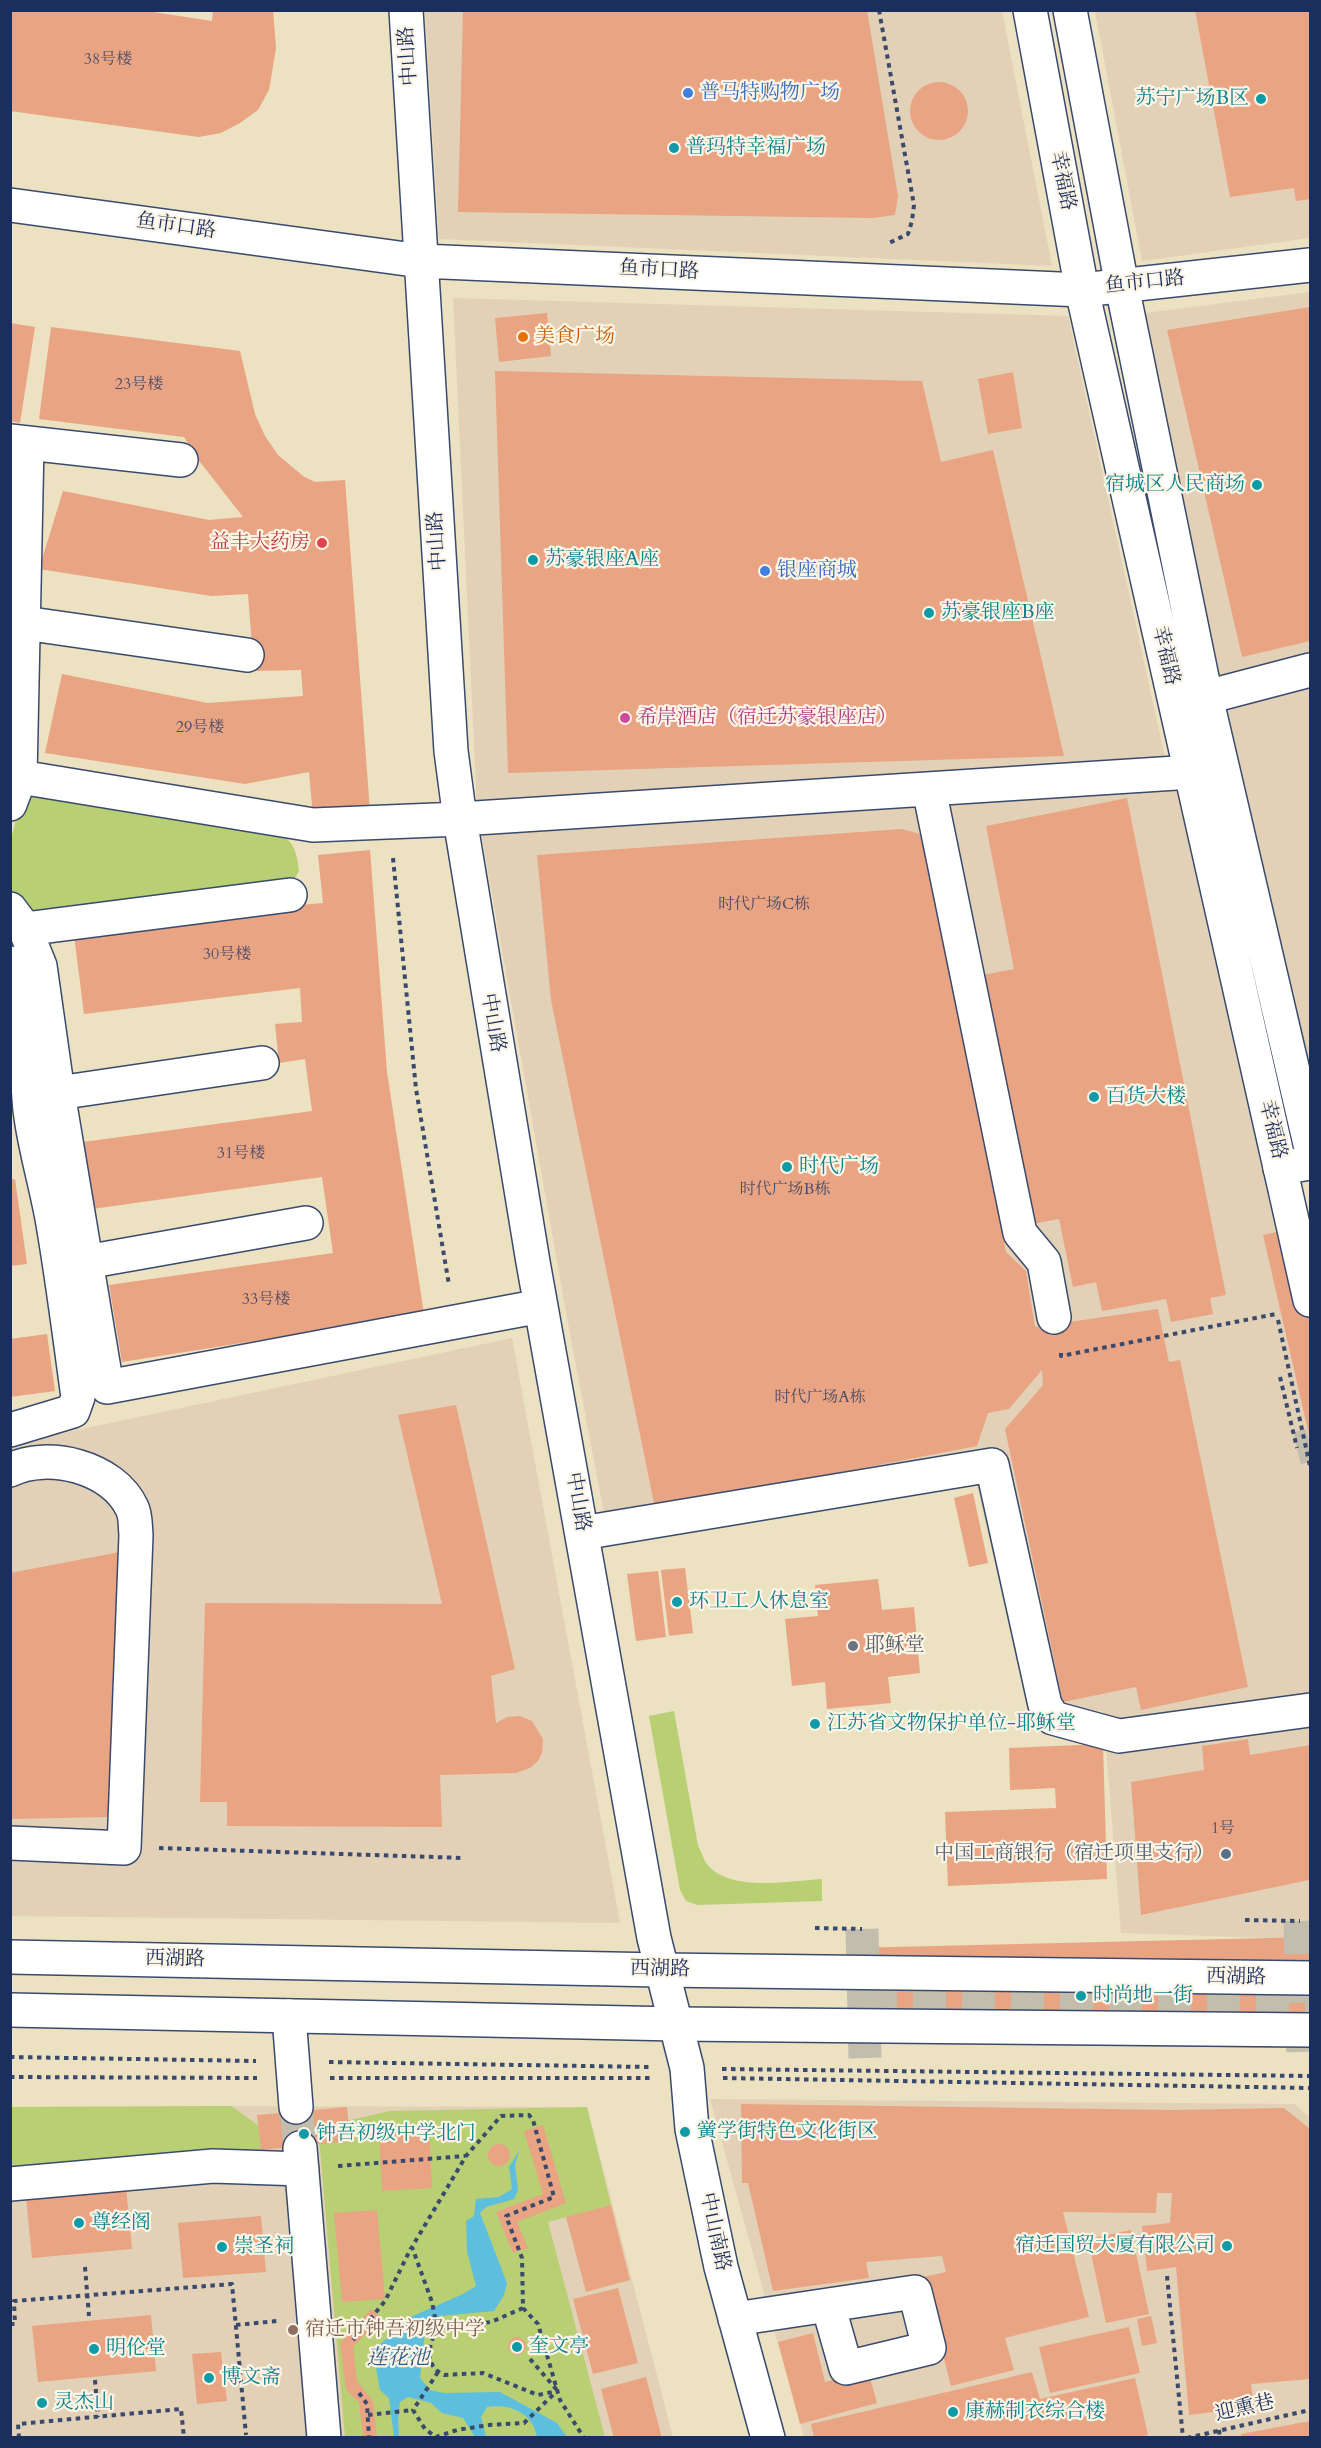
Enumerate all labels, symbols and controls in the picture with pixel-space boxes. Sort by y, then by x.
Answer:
street label: 中山路 [395,25,423,87]
house number: 38号楼 [84,50,132,70]
place label: 普马特购物广场 [700,81,840,105]
marker: 普马特购物广场 [681,86,695,100]
place label: 苏宁广场B区 [1135,87,1249,111]
marker: 苏宁广场B区 [1254,92,1268,106]
place label: 普玛特幸福广场 [686,136,826,160]
marker: 普玛特幸福广场 [667,141,681,155]
street label: 幸福路 [1044,149,1080,213]
street label: 鱼市口路 [135,210,217,244]
street label: 鱼市口路 [618,257,700,285]
street label: 鱼市口路 [1104,267,1186,299]
place label: 美食广场 [535,325,615,349]
marker: 美食广场 [516,330,530,344]
house number: 23号楼 [115,375,163,395]
place label: 宿城区人民商场 [1105,473,1245,497]
marker: 宿城区人民商场 [1250,478,1264,492]
street label: 中山路 [424,510,452,572]
place label: 益丰大药房 [210,531,310,555]
marker: 益丰大药房 [315,536,329,550]
place label: 苏豪银座A座 [545,548,659,572]
marker: 苏豪银座A座 [526,553,540,567]
place label: 银座商城 [777,559,857,583]
marker: 银座商城 [758,564,772,578]
place label: 苏豪银座B座 [941,601,1055,625]
marker: 苏豪银座B座 [922,606,936,620]
street label: 幸福路 [1147,624,1183,688]
place label: 希岸酒店（宿迁苏豪银座店） [637,706,897,730]
marker: 希岸酒店（宿迁苏豪银座店） [618,711,632,725]
house number: 29号楼 [176,718,224,738]
house number: 时代广场C栋 [718,895,810,915]
house number: 30号楼 [203,945,251,965]
street label: 中山路 [475,991,509,1055]
place label: 百货大楼 [1106,1085,1186,1109]
marker: 百货大楼 [1087,1090,1101,1104]
street label: 幸福路 [1254,1098,1290,1162]
house number: 31号楼 [217,1144,265,1164]
place label: 时代广场 [799,1155,879,1179]
marker: 时代广场 [780,1160,794,1174]
house number: 时代广场B栋 [740,1180,830,1200]
house number: 33号楼 [242,1290,290,1310]
house number: 时代广场A栋 [774,1388,866,1408]
street label: 中山路 [560,1470,594,1534]
place label: 环卫工人休息室 [689,1590,829,1614]
marker: 环卫工人休息室 [670,1595,684,1609]
place label: 耶稣堂 [865,1634,925,1658]
marker: 耶稣堂 [846,1639,860,1653]
place label: 江苏省文物保护单位-耶稣堂 [827,1712,1076,1736]
marker: 江苏省文物保护单位-耶稣堂 [808,1717,822,1731]
house number: 1号 [1211,1819,1235,1839]
place label: 中国工商银行（宿迁项里支行） [934,1842,1214,1866]
marker: 中国工商银行（宿迁项里支行） [1219,1847,1233,1861]
street label: 西湖路 [145,1947,205,1973]
street label: 西湖路 [630,1957,690,1983]
street label: 西湖路 [1206,1965,1266,1991]
place label: 时尚地一街 [1093,1984,1193,2008]
marker: 时尚地一街 [1074,1989,1088,2003]
place label: 黉学街特色文化街区 [697,2120,877,2144]
place label: 钟吾初级中学北门 [316,2122,476,2146]
marker: 黉学街特色文化街区 [678,2125,692,2139]
marker: 钟吾初级中学北门 [297,2127,311,2141]
street label: 中山南路 [694,2190,734,2274]
place label: 尊经阁 [91,2211,151,2235]
marker: 尊经阁 [72,2216,86,2230]
place label: 宿迁国贸大厦有限公司 [1015,2234,1215,2258]
place label: 崇圣祠 [234,2235,294,2259]
marker: 宿迁国贸大厦有限公司 [1220,2239,1234,2253]
marker: 崇圣祠 [215,2240,229,2254]
place label: 宿迁市钟吾初级中学 [305,2318,485,2342]
marker: 宿迁市钟吾初级中学 [286,2323,300,2337]
place label: 奎文亭 [529,2335,589,2359]
place label: 明伦堂 [106,2337,166,2361]
marker: 奎文亭 [510,2340,524,2354]
marker: 明伦堂 [87,2342,101,2356]
water label: 莲花池 [367,2346,429,2372]
place label: 博文斋 [221,2366,281,2390]
marker: 博文斋 [202,2371,216,2385]
place label: 灵杰山 [54,2391,114,2415]
street label: 迎熏巷 [1213,2391,1277,2427]
marker: 灵杰山 [35,2396,49,2410]
place label: 康赫制衣综合楼 [965,2400,1105,2424]
marker: 康赫制衣综合楼 [946,2405,960,2419]

